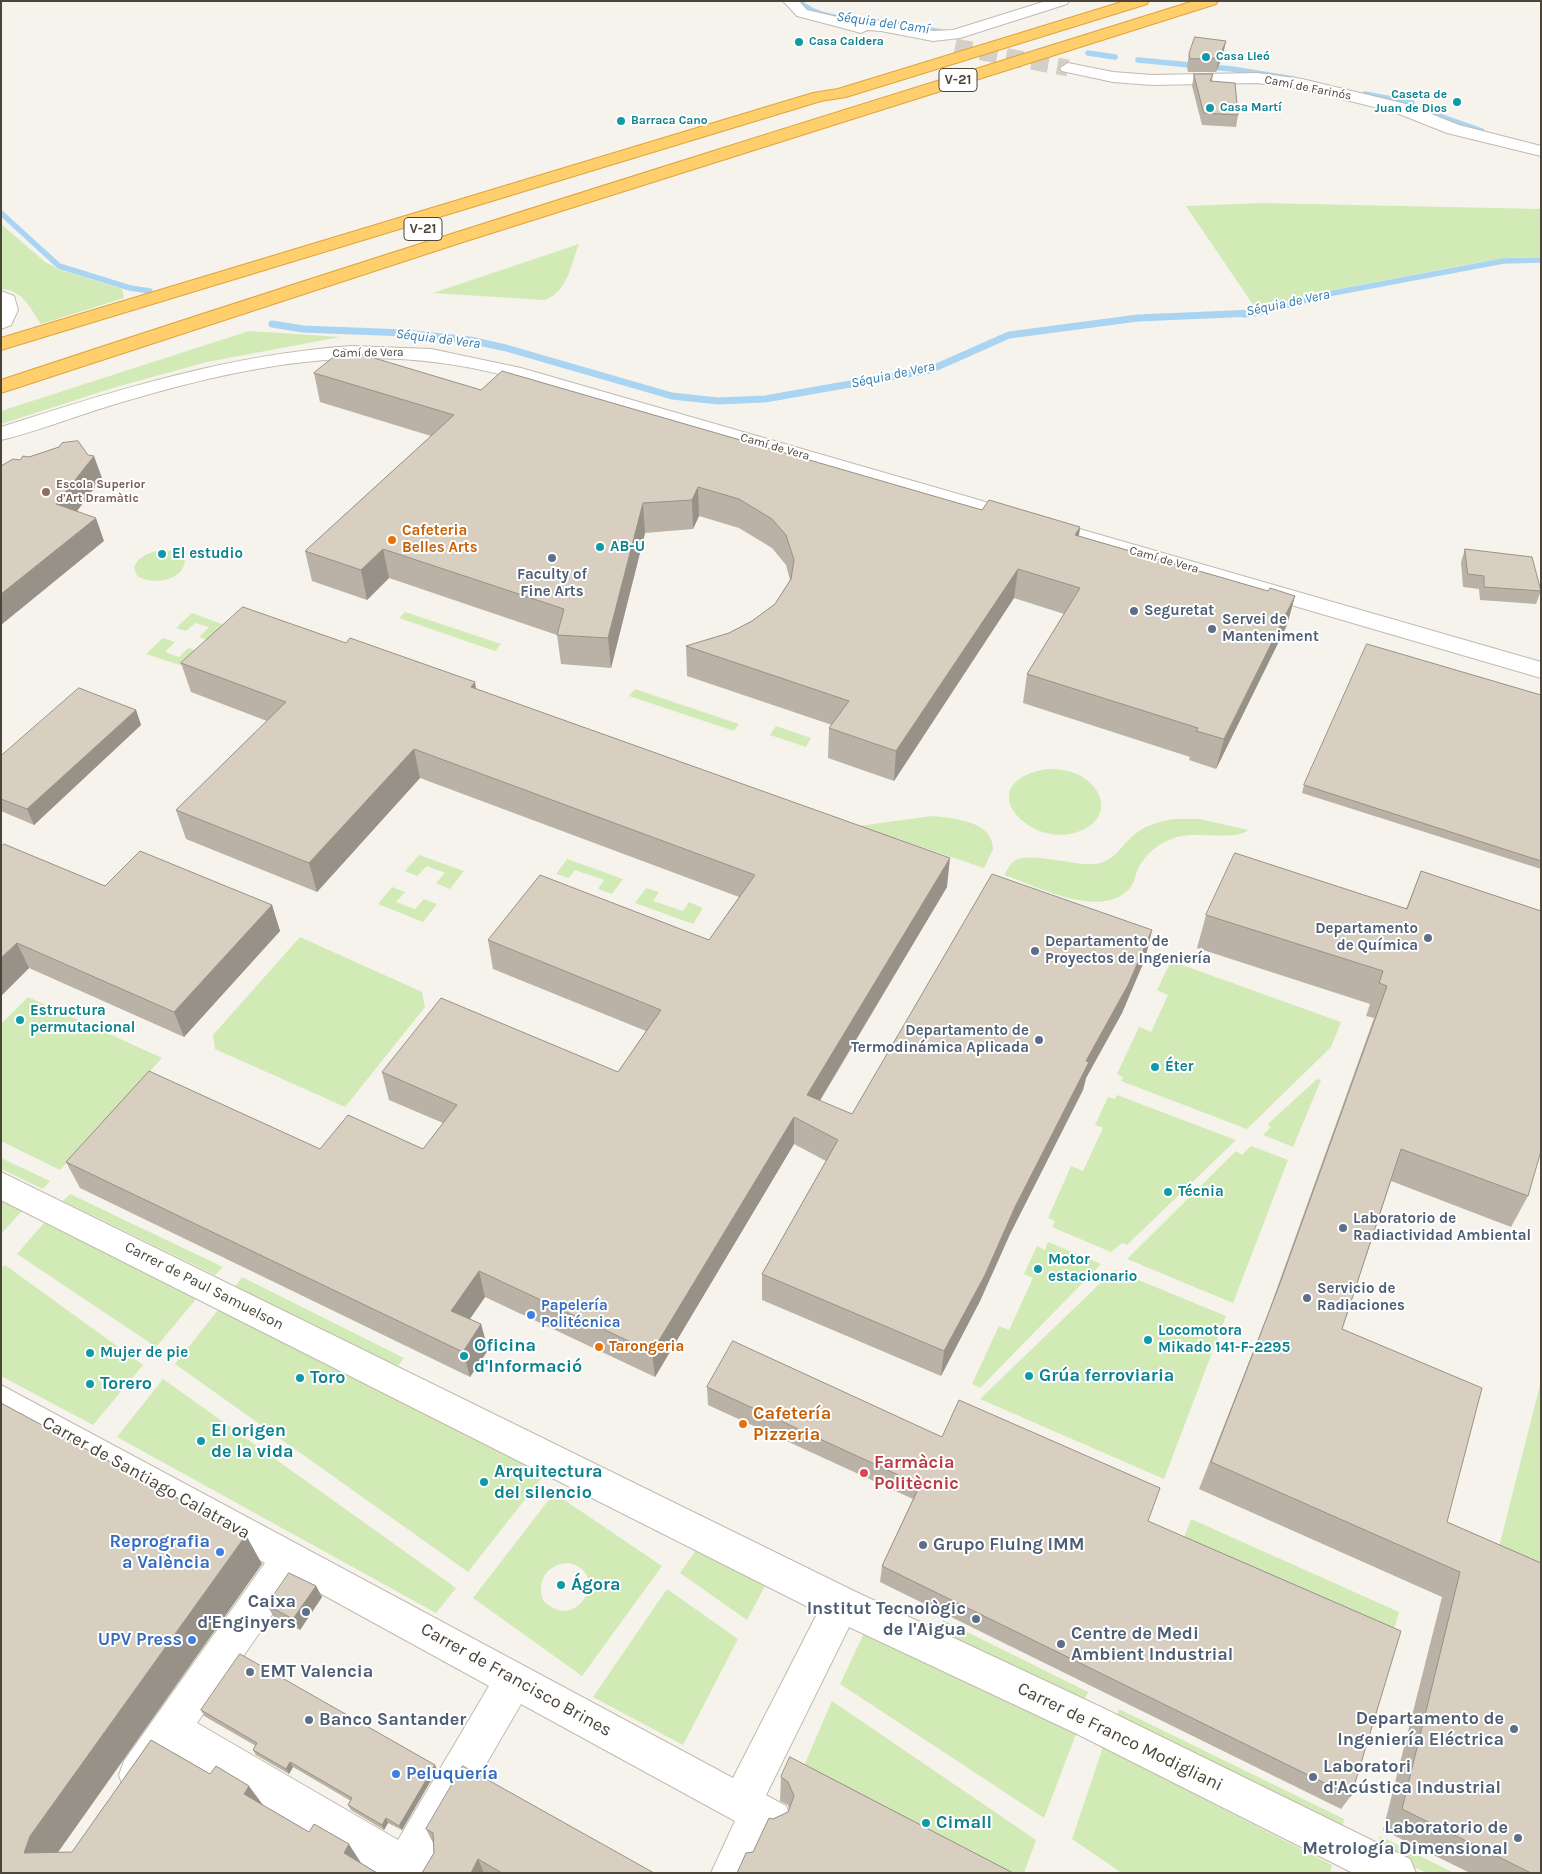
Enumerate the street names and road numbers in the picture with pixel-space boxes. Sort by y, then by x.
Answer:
road number: V-21 [939,68,977,92]
street label: Camí de Farinós [1263,73,1353,103]
road number: V-21 [404,218,442,240]
street label: Camí de Vera [332,345,404,361]
street label: Camí de Vera [739,430,811,464]
street label: Camí de Vera [1128,543,1200,577]
street label: Carrer de Paul Samuelson [121,1238,287,1334]
street label: Carrer de Santiago Calatrava [38,1412,254,1544]
street label: Carrer de Francisco Brines [417,1618,615,1742]
street label: Carrer de Franco Modigliani [1014,1678,1226,1796]

